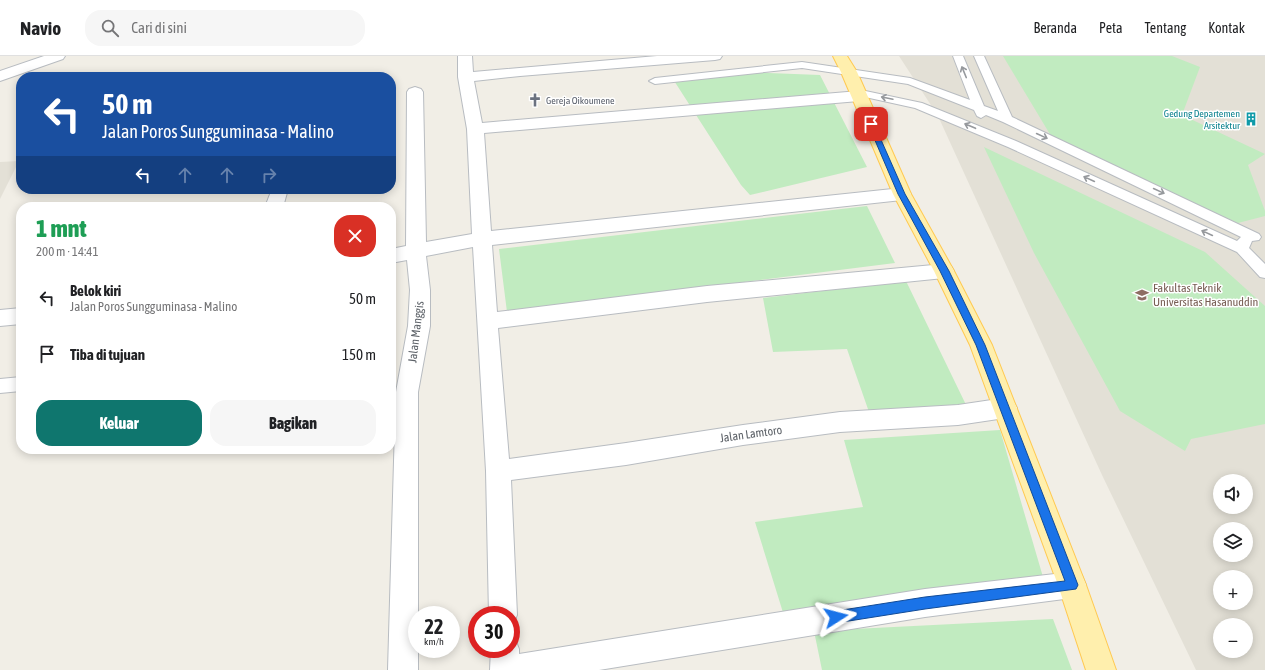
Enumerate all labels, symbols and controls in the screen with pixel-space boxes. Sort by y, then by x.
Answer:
search box [85,10,365,46]
text: Navio [20,17,61,39]
icon: search [99,17,121,39]
text: Cari di sini [131,19,187,36]
text: Beranda [1034,20,1077,36]
text: Peta [1099,20,1123,36]
text: Tentang [1145,20,1186,36]
text: Kontak [1208,20,1245,36]
one-way arrow [960,66,968,78]
icon: left [36,88,88,140]
text: 50 m [102,88,152,120]
church icon: Gereja Oikoumene [527,92,543,108]
one-way arrow [881,93,894,101]
place label: Gereja Oikoumene [546,95,615,106]
pin [854,107,888,141]
place label: Gedung Departemen Arsitektur [1164,108,1241,131]
building icon: Gedung Departemen Arsitektur [1243,111,1259,127]
icon: arrive [860,113,882,135]
text: Jalan Poros Sungguminasa - Malino [102,121,334,142]
one-way arrow [964,122,976,130]
one-way arrow [1036,133,1048,140]
icon: left [132,164,154,186]
icon: ahead [174,164,196,186]
icon: ahead [216,164,238,186]
icon: right [258,164,280,186]
one-way arrow [1083,175,1095,182]
one-way arrow [1153,188,1165,195]
text: 1 mnt [36,215,86,242]
button: close [334,215,376,257]
one-way arrow [1201,229,1213,236]
text: 200 m · 14:41 [36,244,99,259]
place label: Fakultas Teknik Universitas Hasanuddin [1153,281,1258,309]
text: Belok kiri [70,282,121,299]
icon: left [36,287,58,309]
school or university icon: Fakultas Teknik Universitas Hasanuddin [1134,287,1150,303]
text: 50 m [349,290,376,307]
text: Jalan Poros Sungguminasa - Malino [70,299,237,314]
street label: Jalan Manggis [405,300,427,364]
icon: arrive [36,343,58,365]
text: Tiba di tujuan [70,346,145,363]
text: 150 m [342,346,376,363]
button: Keluar [36,400,202,446]
button: Bagikan [210,400,376,446]
street label: Jalan Lamtoro [719,423,783,445]
map controls [1213,474,1253,658]
button: sound [1213,474,1253,514]
button: layers [1213,522,1253,562]
button: + [1213,570,1253,610]
position arrow [815,596,857,638]
speed limit sign: 30 [468,606,520,658]
text: 22 [425,615,443,638]
button: − [1213,618,1253,658]
text: km/h [424,636,444,647]

